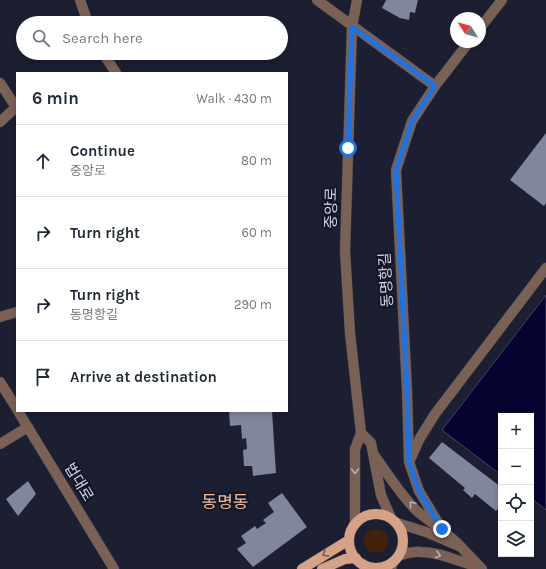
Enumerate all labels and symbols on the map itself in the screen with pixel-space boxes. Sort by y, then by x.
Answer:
north arrow [450,12,486,48]
route start [339,139,357,157]
street label: 중앙로 [322,187,340,229]
street label: 동명항길 [376,252,396,308]
street label: 법대로 [61,460,97,504]
one-way arrow [351,468,360,474]
district label: 동명동 [202,492,248,512]
one-way arrow [409,502,416,509]
route end [433,520,451,538]
one-way arrow [322,549,329,556]
one-way arrow [434,550,441,558]

